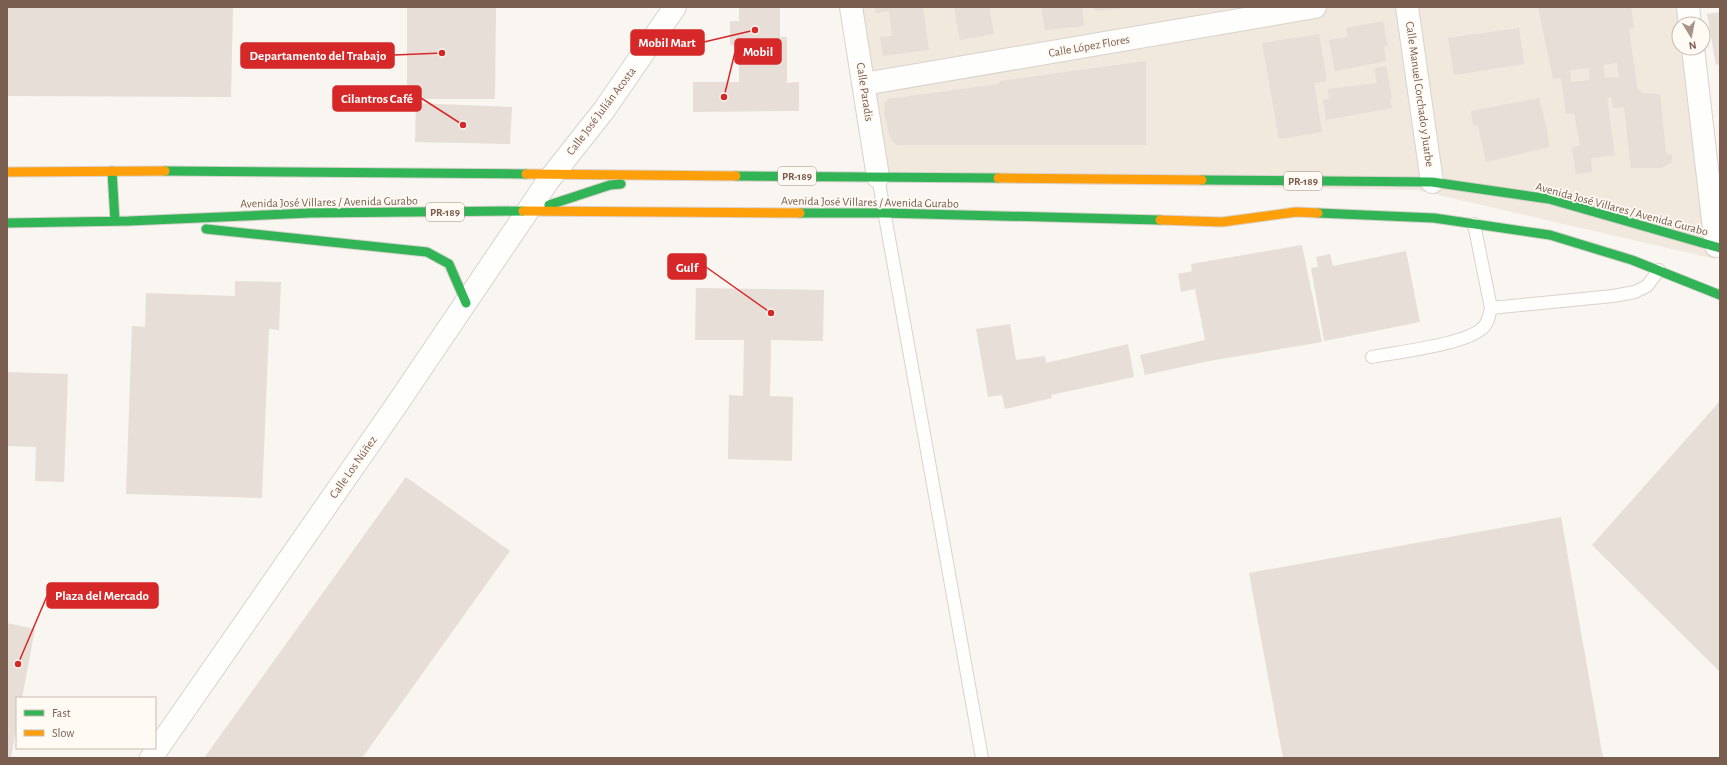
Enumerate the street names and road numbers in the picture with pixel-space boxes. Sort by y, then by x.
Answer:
street label: Calle Manuel Corchado y Juarbe [1403,21,1436,168]
street label: Calle López Flores [1047,33,1131,59]
street label: Calle Paradis [854,62,876,122]
street label: Calle José Julián Acosta [564,64,638,157]
road number: PR-189 [778,167,816,185]
road number: PR-189 [1284,172,1322,190]
street label: Avenida José Villares / Avenida Gurabo [1535,180,1710,238]
street label: Avenida José Villares / Avenida Gurabo [240,194,418,210]
street label: Avenida José Villares / Avenida Gurabo [781,194,959,210]
road number: PR-189 [426,203,464,221]
street label: Calle Los Núñez [327,434,379,500]

